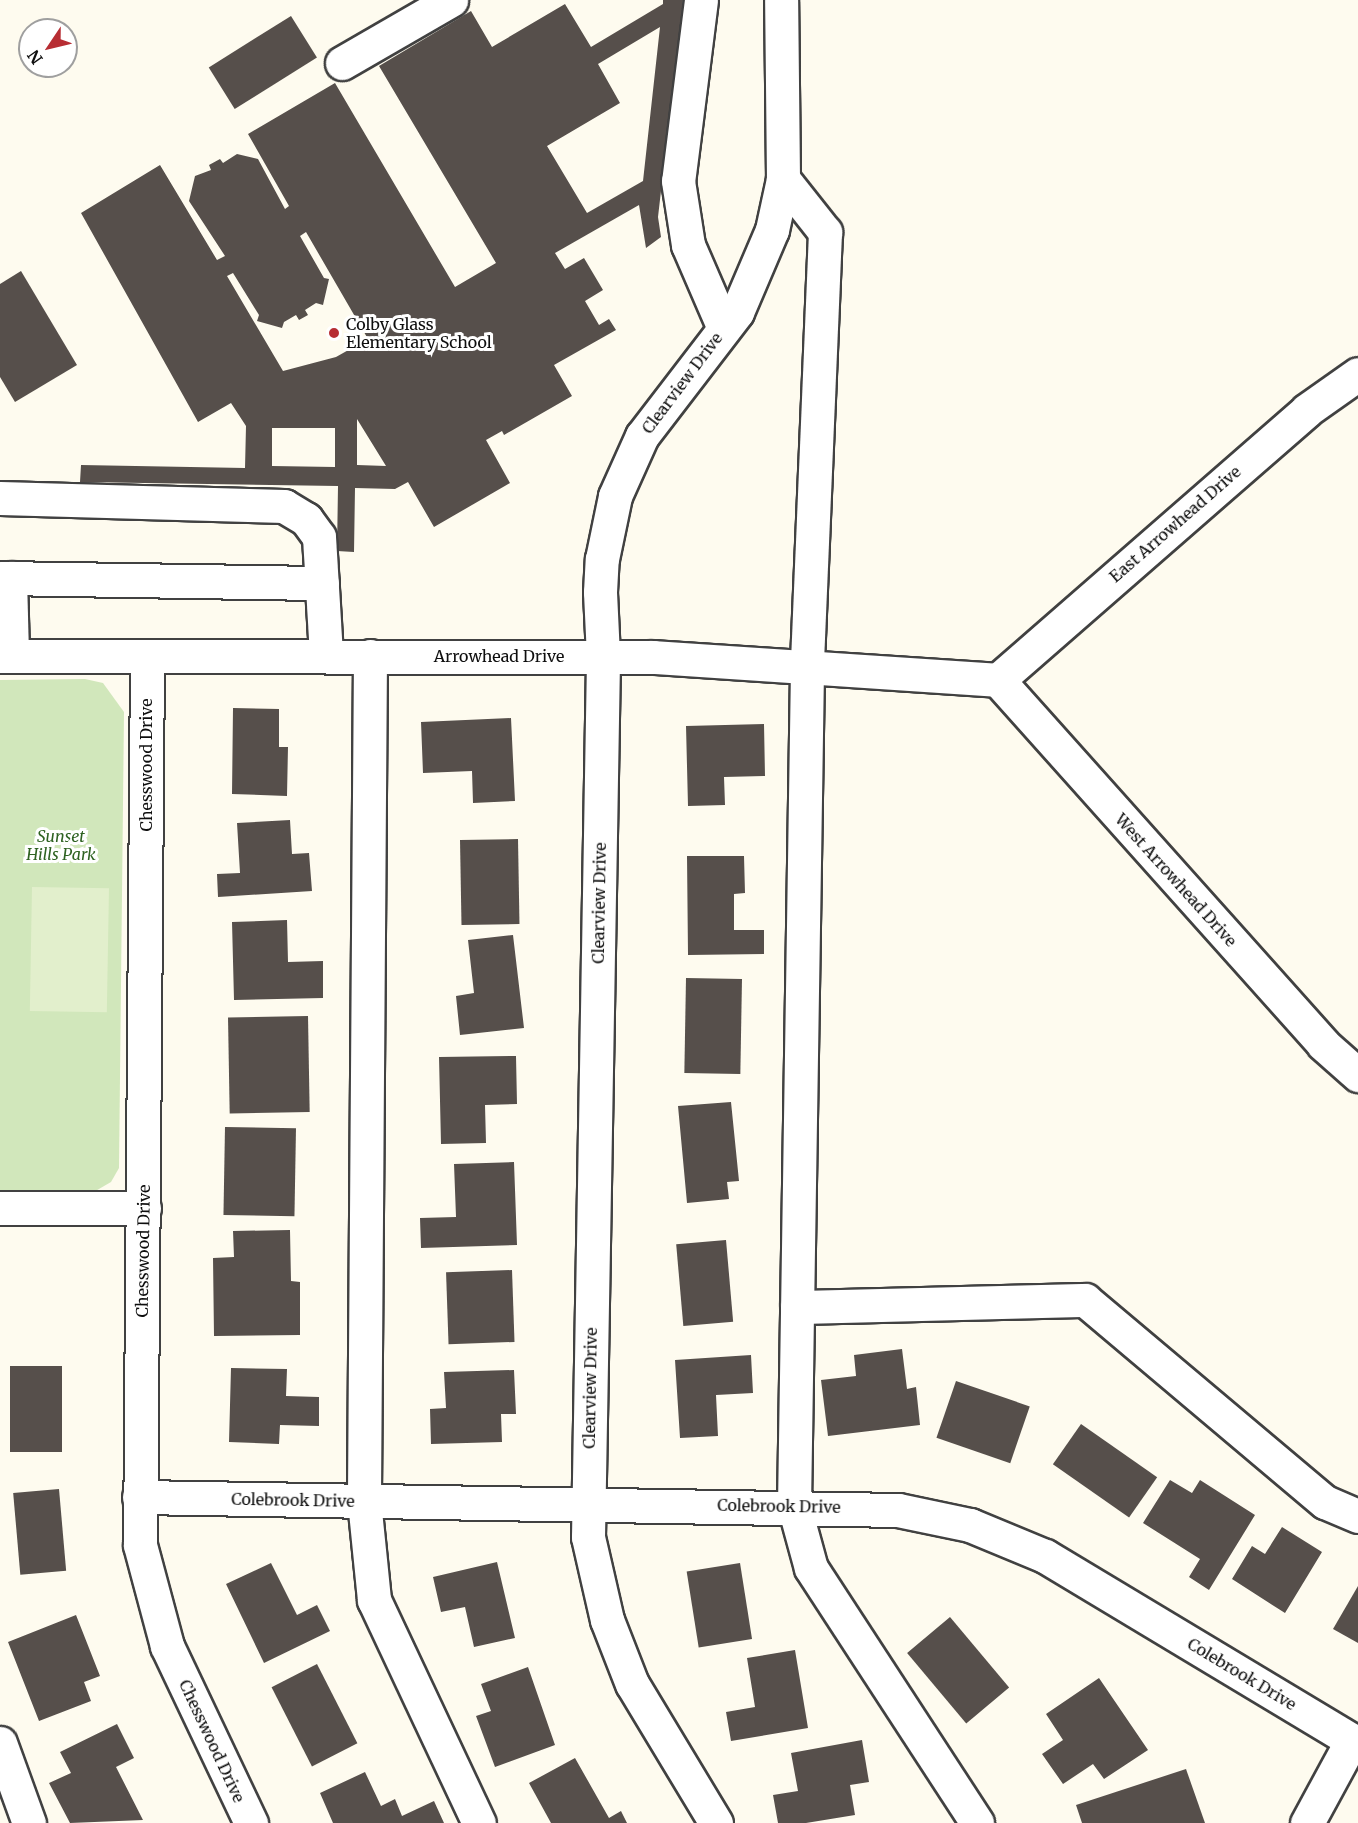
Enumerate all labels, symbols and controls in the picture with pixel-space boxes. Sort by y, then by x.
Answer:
north arrow [18,18,78,78]
text: N [23,46,47,68]
place label: Colby Glass Elementary School [346,314,492,352]
marker: Colby Glass Elementary School [327,326,341,340]
street label: Clearview Drive [638,329,726,437]
street label: East Arrowhead Drive [1105,462,1245,586]
street label: Arrowhead Drive [434,646,564,666]
street label: Chesswood Drive [136,698,156,832]
street label: West Arrowhead Drive [1111,810,1241,950]
park label: Sunset Hills Park [26,826,96,864]
street label: Clearview Drive [588,842,610,964]
street label: Chesswood Drive [132,1184,154,1318]
street label: Clearview Drive [579,1327,601,1449]
street label: Colebrook Drive [231,1489,355,1511]
street label: Colebrook Drive [717,1495,841,1517]
street label: Colebrook Drive [1184,1634,1300,1714]
street label: Chesswood Drive [175,1677,249,1805]

